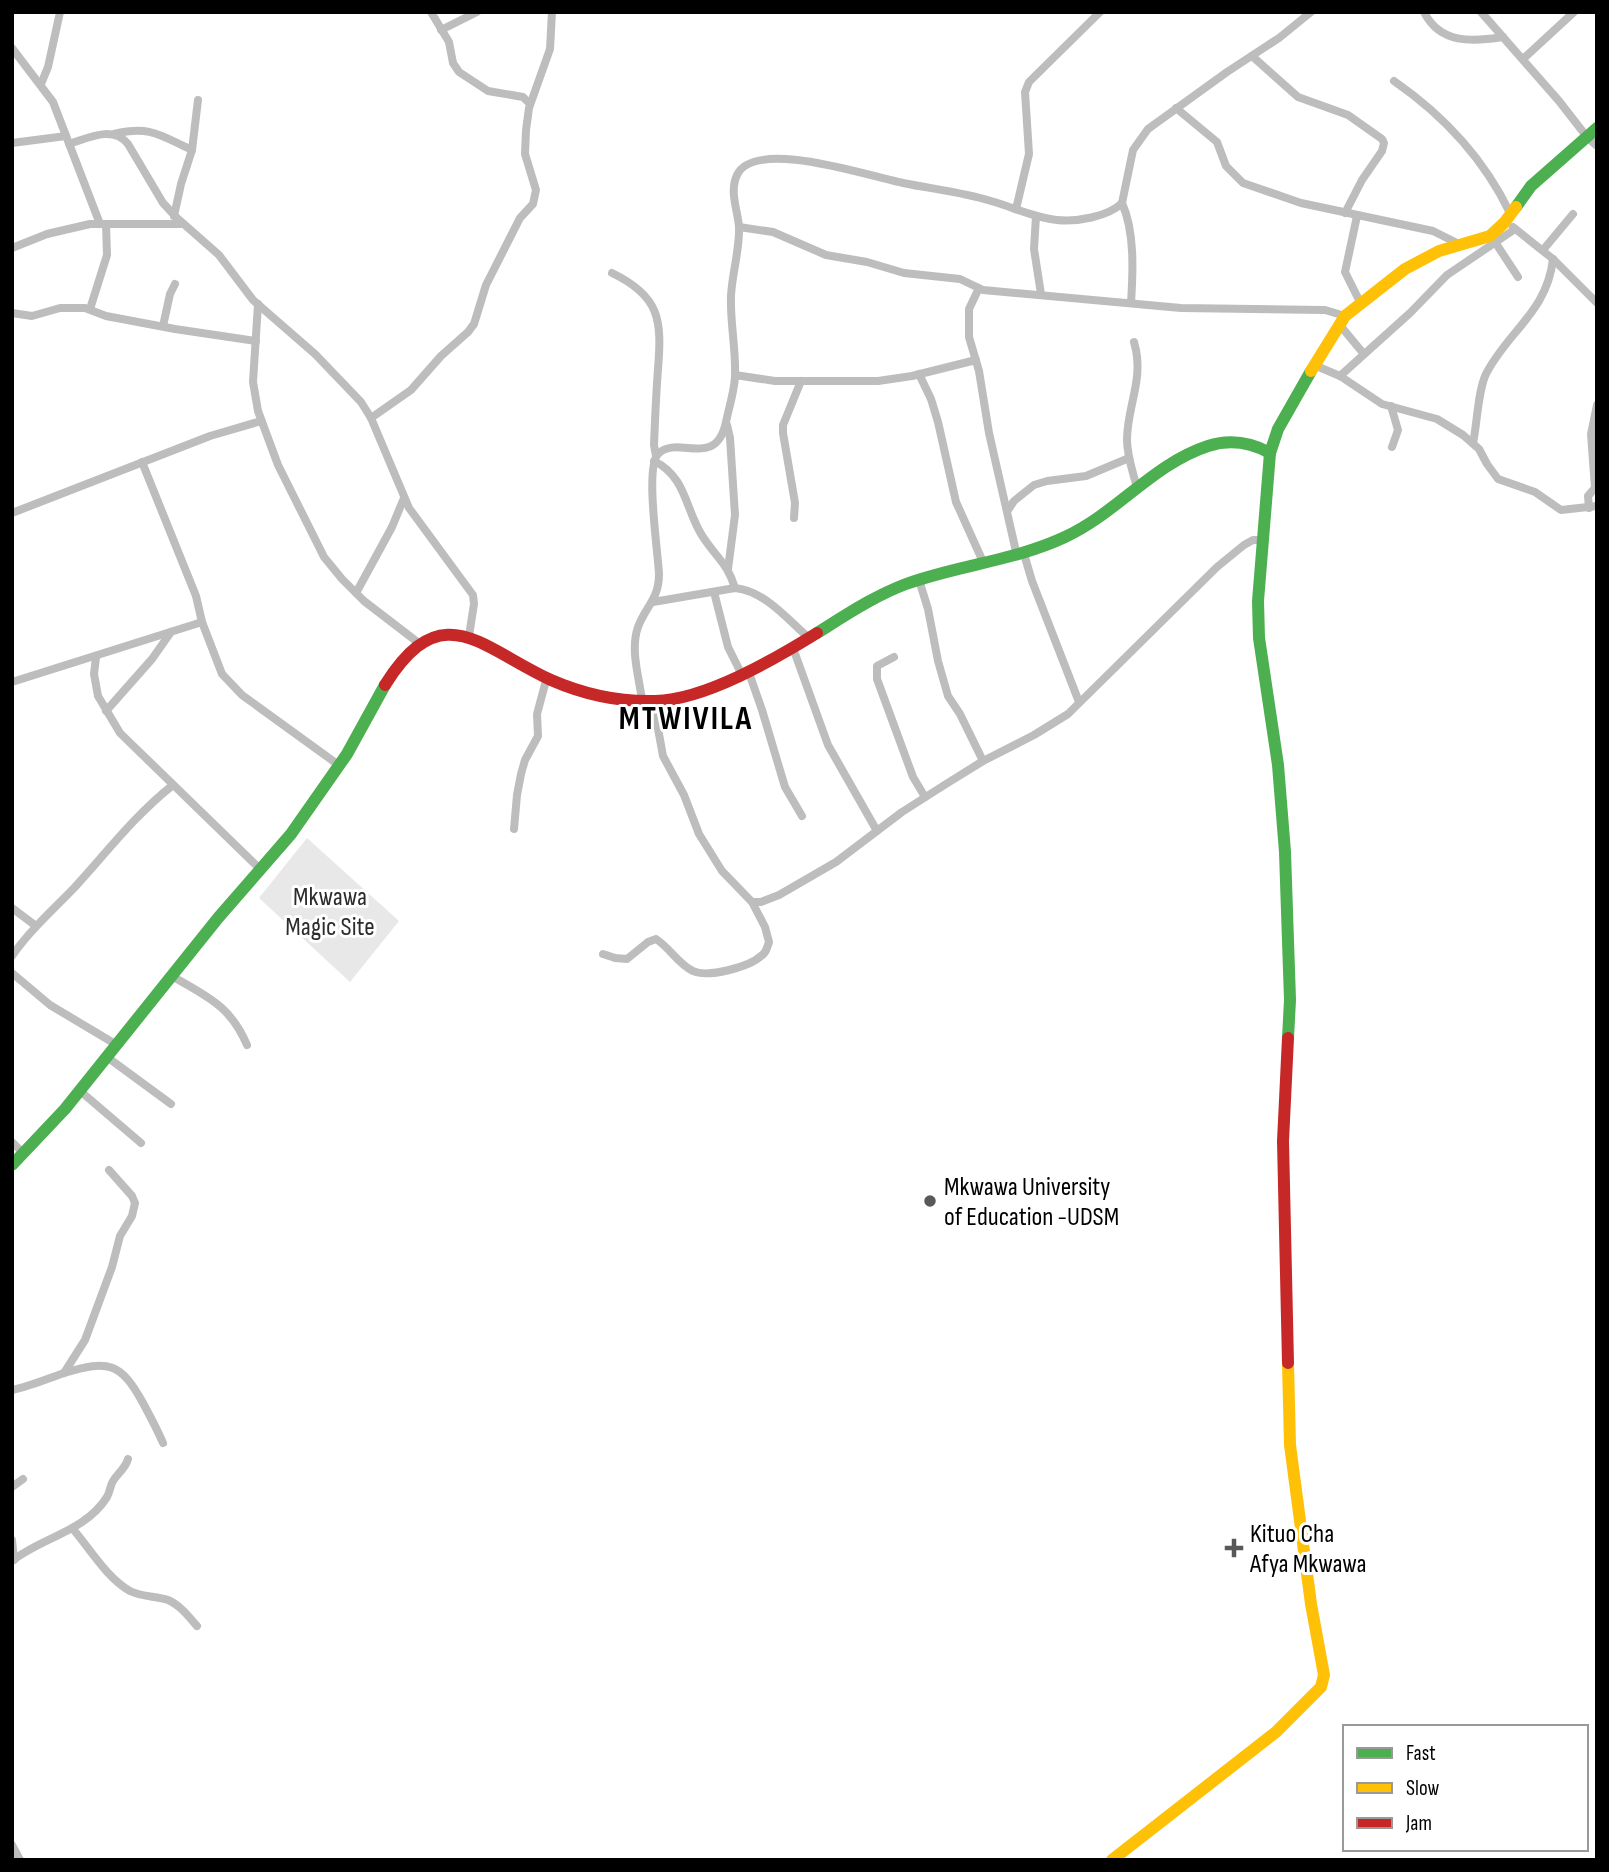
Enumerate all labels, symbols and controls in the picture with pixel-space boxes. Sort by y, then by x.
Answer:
district label: MTWIVILA [619,699,753,739]
park label: Mkwawa Magic Site [285,882,375,943]
place label: Mkwawa University of Education -UDSM [944,1172,1119,1233]
marker: Mkwawa University of Education -UDSM [922,1193,938,1209]
place label: Kituo Cha Afya Mkwawa [1249,1519,1367,1580]
marker: Kituo Cha Afya Mkwawa [1224,1538,1244,1558]
legend [1343,1725,1588,1851]
text: Fast [1406,1741,1436,1766]
text: Slow [1406,1776,1440,1801]
text: Jam [1405,1811,1432,1836]

